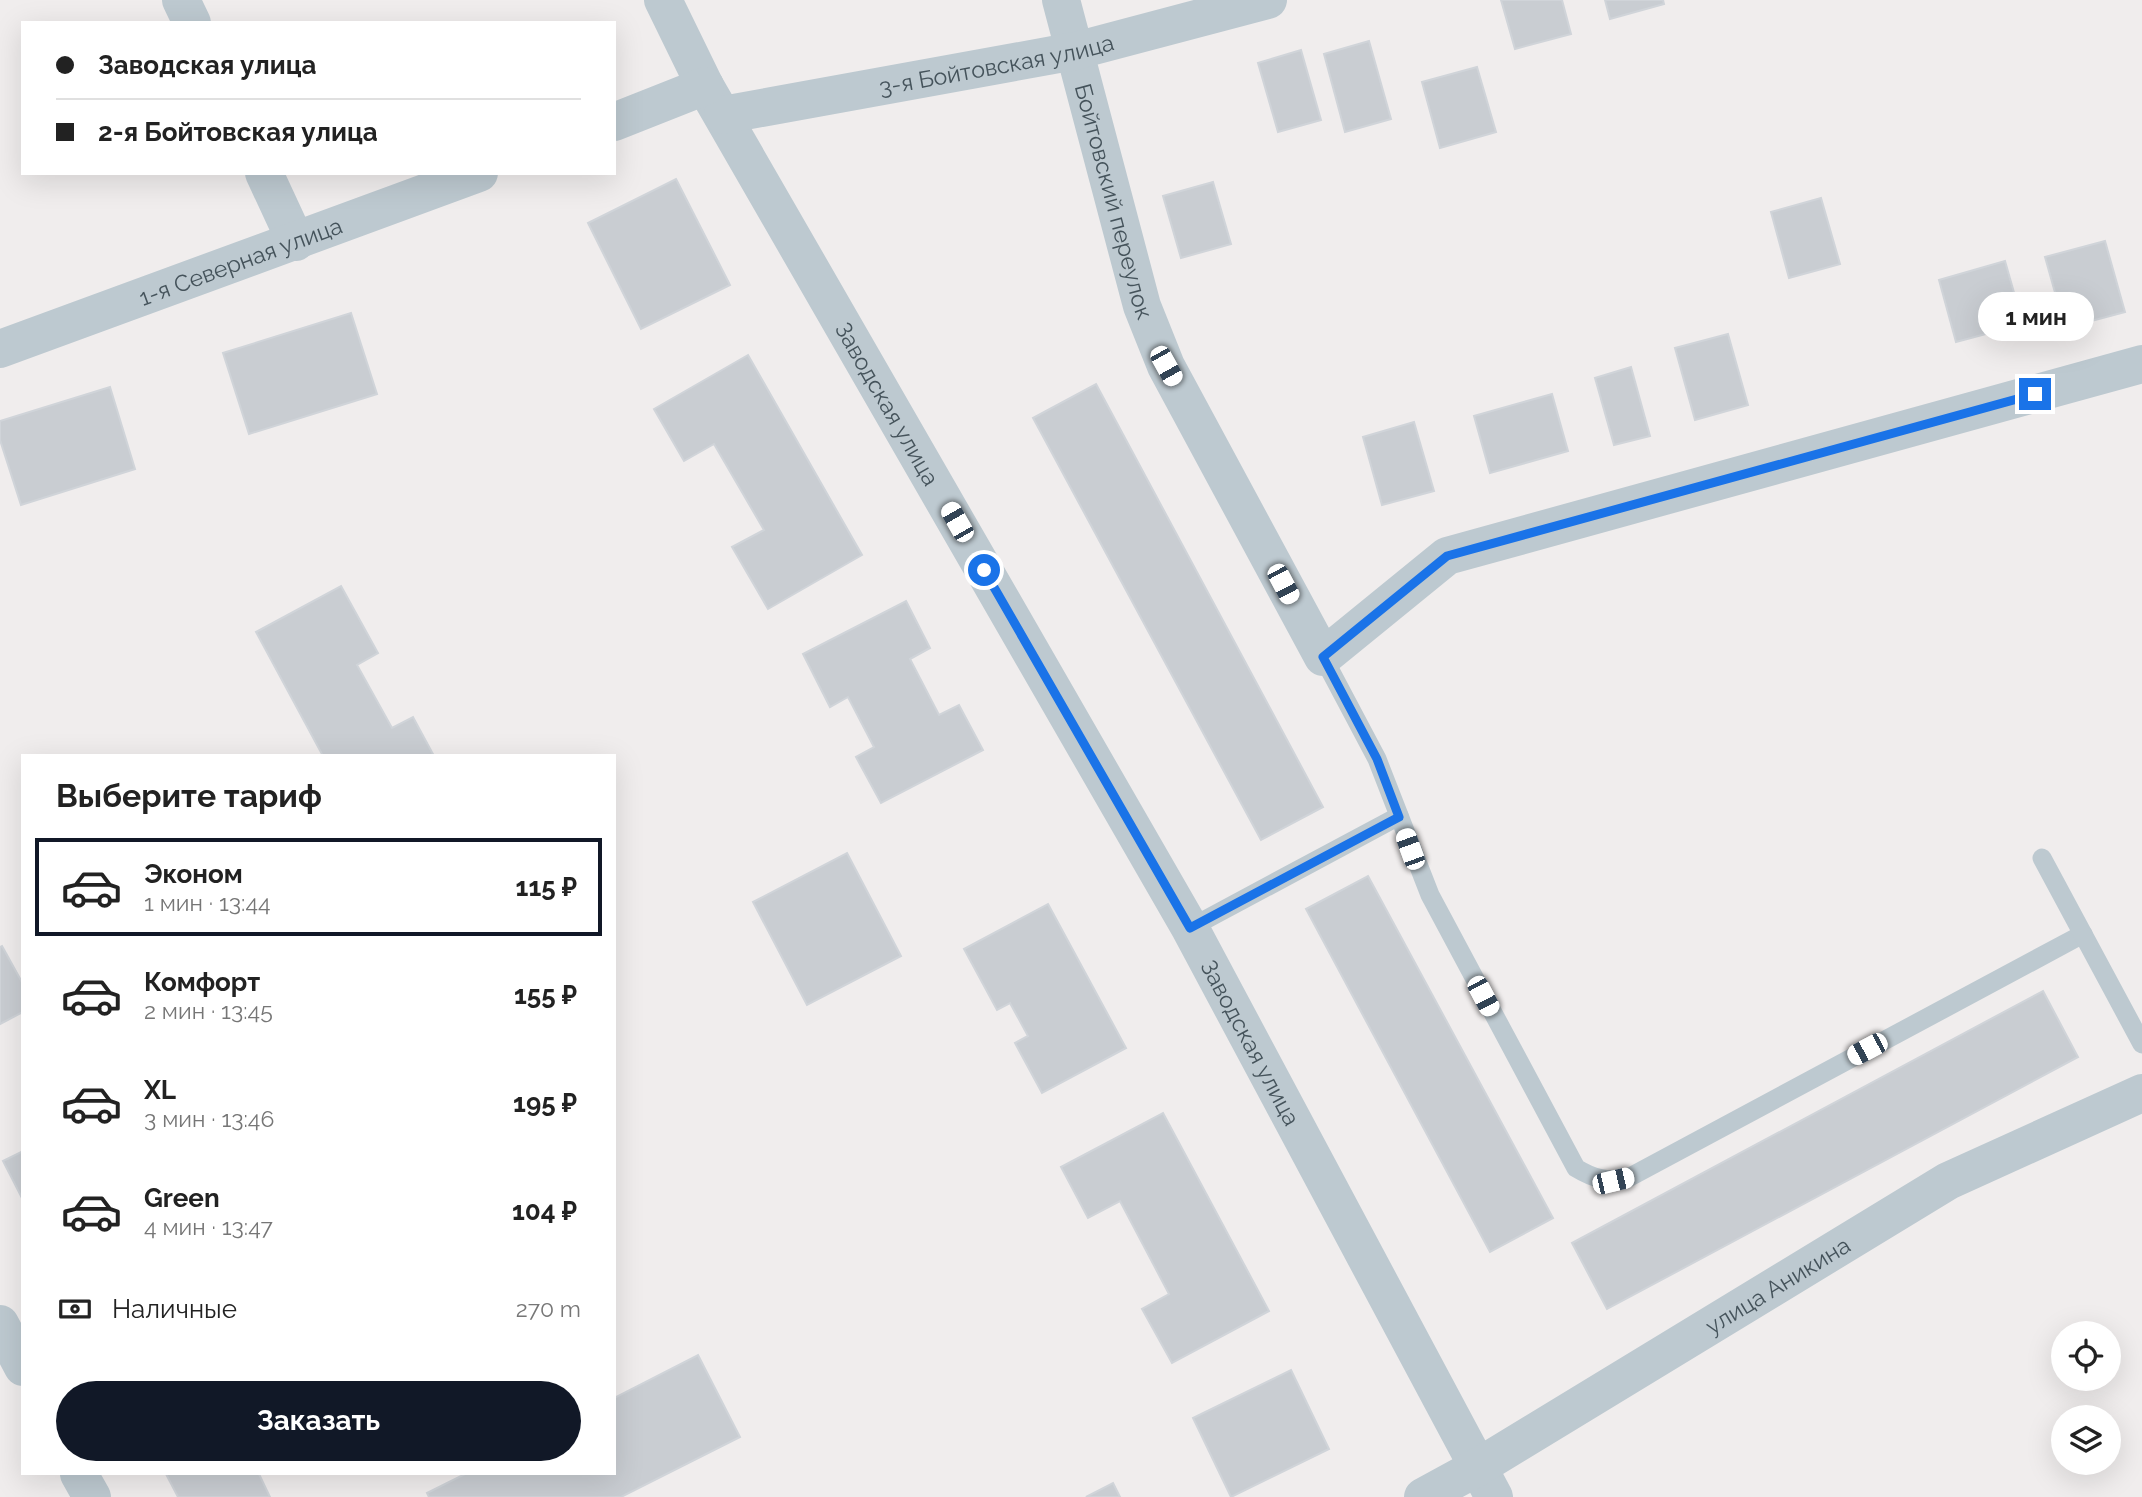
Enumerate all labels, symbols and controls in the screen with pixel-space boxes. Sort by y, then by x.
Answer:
street label: 3-я Бойтовская улица [877,28,1117,100]
text: Заводская улица [98,50,317,80]
street label: Бойтовский переулок [1070,80,1159,323]
text: 2-я Бойтовская улица [98,117,378,147]
street label: 1-я Северная улица [135,211,346,310]
callout: 1 мин [1977,292,2093,342]
text: 1 мин [2005,303,2067,330]
street label: Заводская улица [830,317,945,490]
car [1147,343,1186,389]
route end [2019,378,2051,410]
car [938,499,977,545]
route start [968,554,1000,586]
car [1264,561,1303,607]
text: Выберите тариф [56,777,322,814]
car [1393,826,1428,872]
icon: car [60,856,123,919]
text: Эконом [144,859,243,889]
text: 115 ₽ [516,872,577,902]
text: 1 мин · 13:44 [144,889,271,916]
street label: Заводская улица [1196,955,1306,1130]
icon: car [60,964,123,1027]
text: Комфорт [144,967,260,997]
car [1464,973,1503,1019]
text: 155 ₽ [514,980,577,1010]
text: 2 мин · 13:45 [144,997,273,1024]
car [1844,1030,1891,1068]
icon: car [60,1072,123,1135]
text: XL [144,1075,176,1105]
text: 195 ₽ [513,1088,577,1118]
text: 3 мин · 13:46 [144,1105,274,1132]
car [1591,1166,1636,1196]
icon: car [60,1180,123,1243]
text: Green [144,1183,220,1213]
text: 104 ₽ [512,1196,577,1226]
text: 4 мин · 13:47 [144,1213,273,1240]
street label: улица Аникина [1700,1231,1855,1339]
icon: cash [56,1290,94,1328]
text: Наличные [112,1294,237,1324]
text: 270 m [516,1295,581,1322]
map controls [2051,1321,2121,1475]
button: locate [2051,1321,2121,1391]
button: Заказать [56,1381,581,1461]
button: layers [2051,1405,2121,1475]

